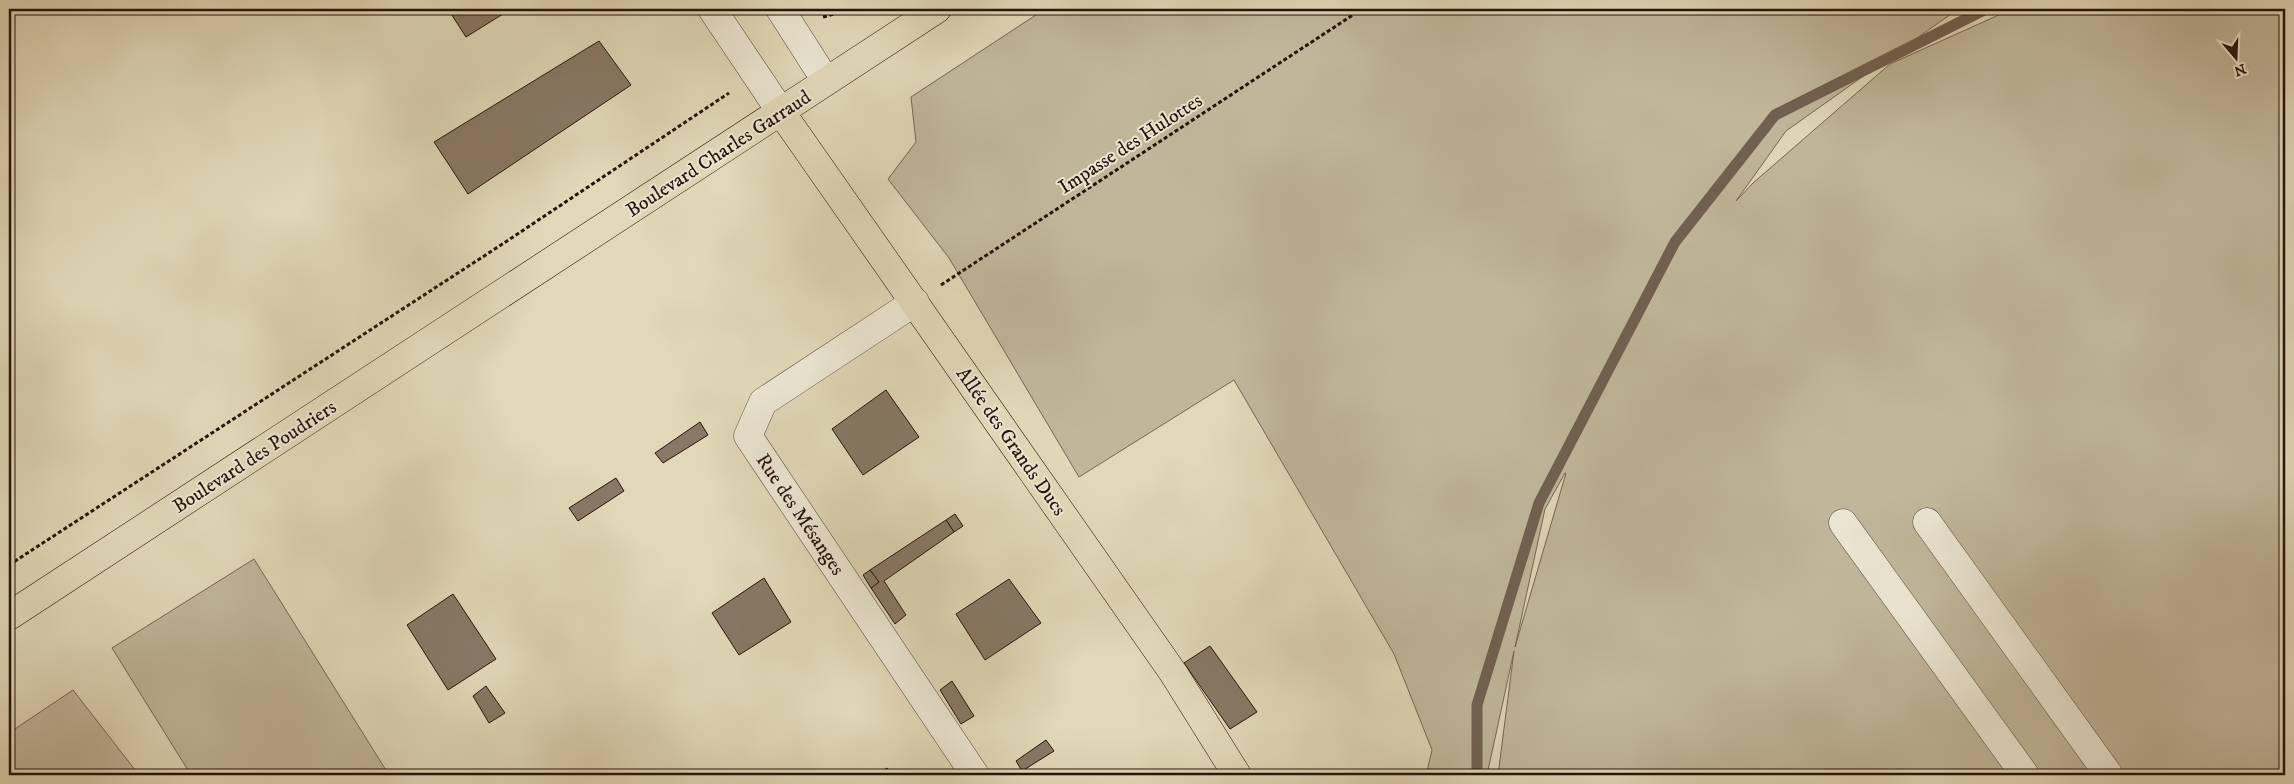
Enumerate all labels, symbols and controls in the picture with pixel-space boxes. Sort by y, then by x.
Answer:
north arrow [2212,32,2262,82]
text: N [2231,59,2248,80]
street label: Boulevard Charles Garraud [622,85,816,223]
street label: Impasse des Hulottes [1054,88,1208,200]
street label: Allée des Grands Ducs [950,363,1072,521]
street label: Boulevard des Poudriers [168,395,342,519]
street label: Rue des Mésanges [750,449,850,581]

